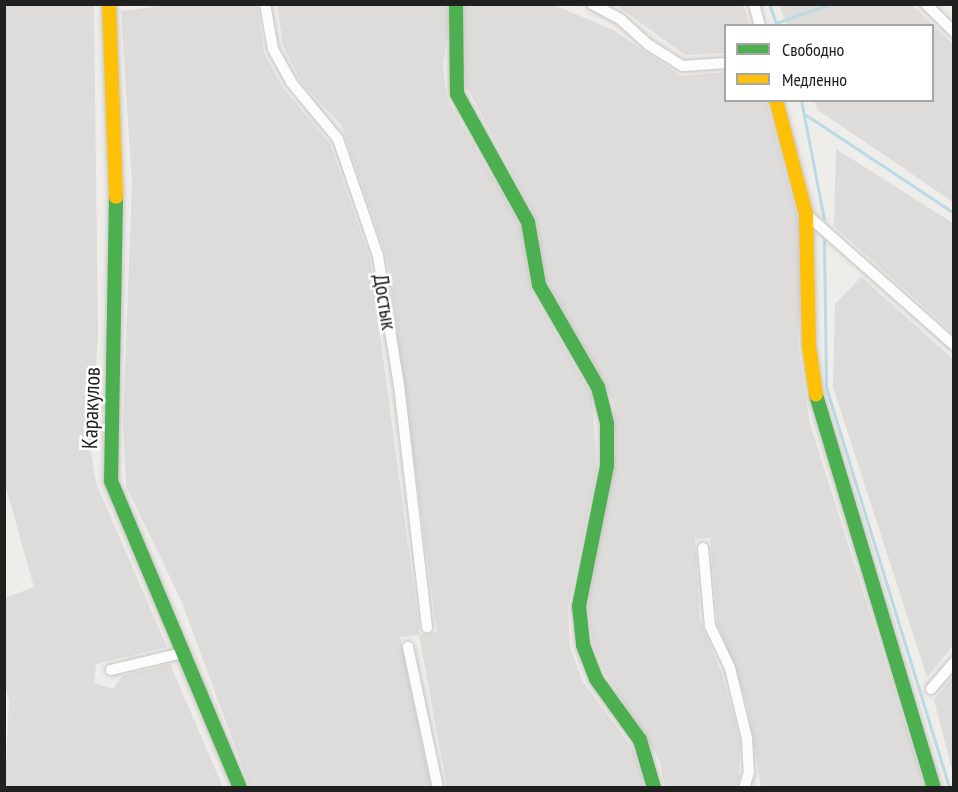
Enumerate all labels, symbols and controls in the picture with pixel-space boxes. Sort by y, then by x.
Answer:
legend [724,24,934,102]
text: Свободно [782,38,844,61]
text: Медленно [782,68,847,91]
street label: Достык [368,272,402,332]
street label: Каракулов [76,367,106,449]

